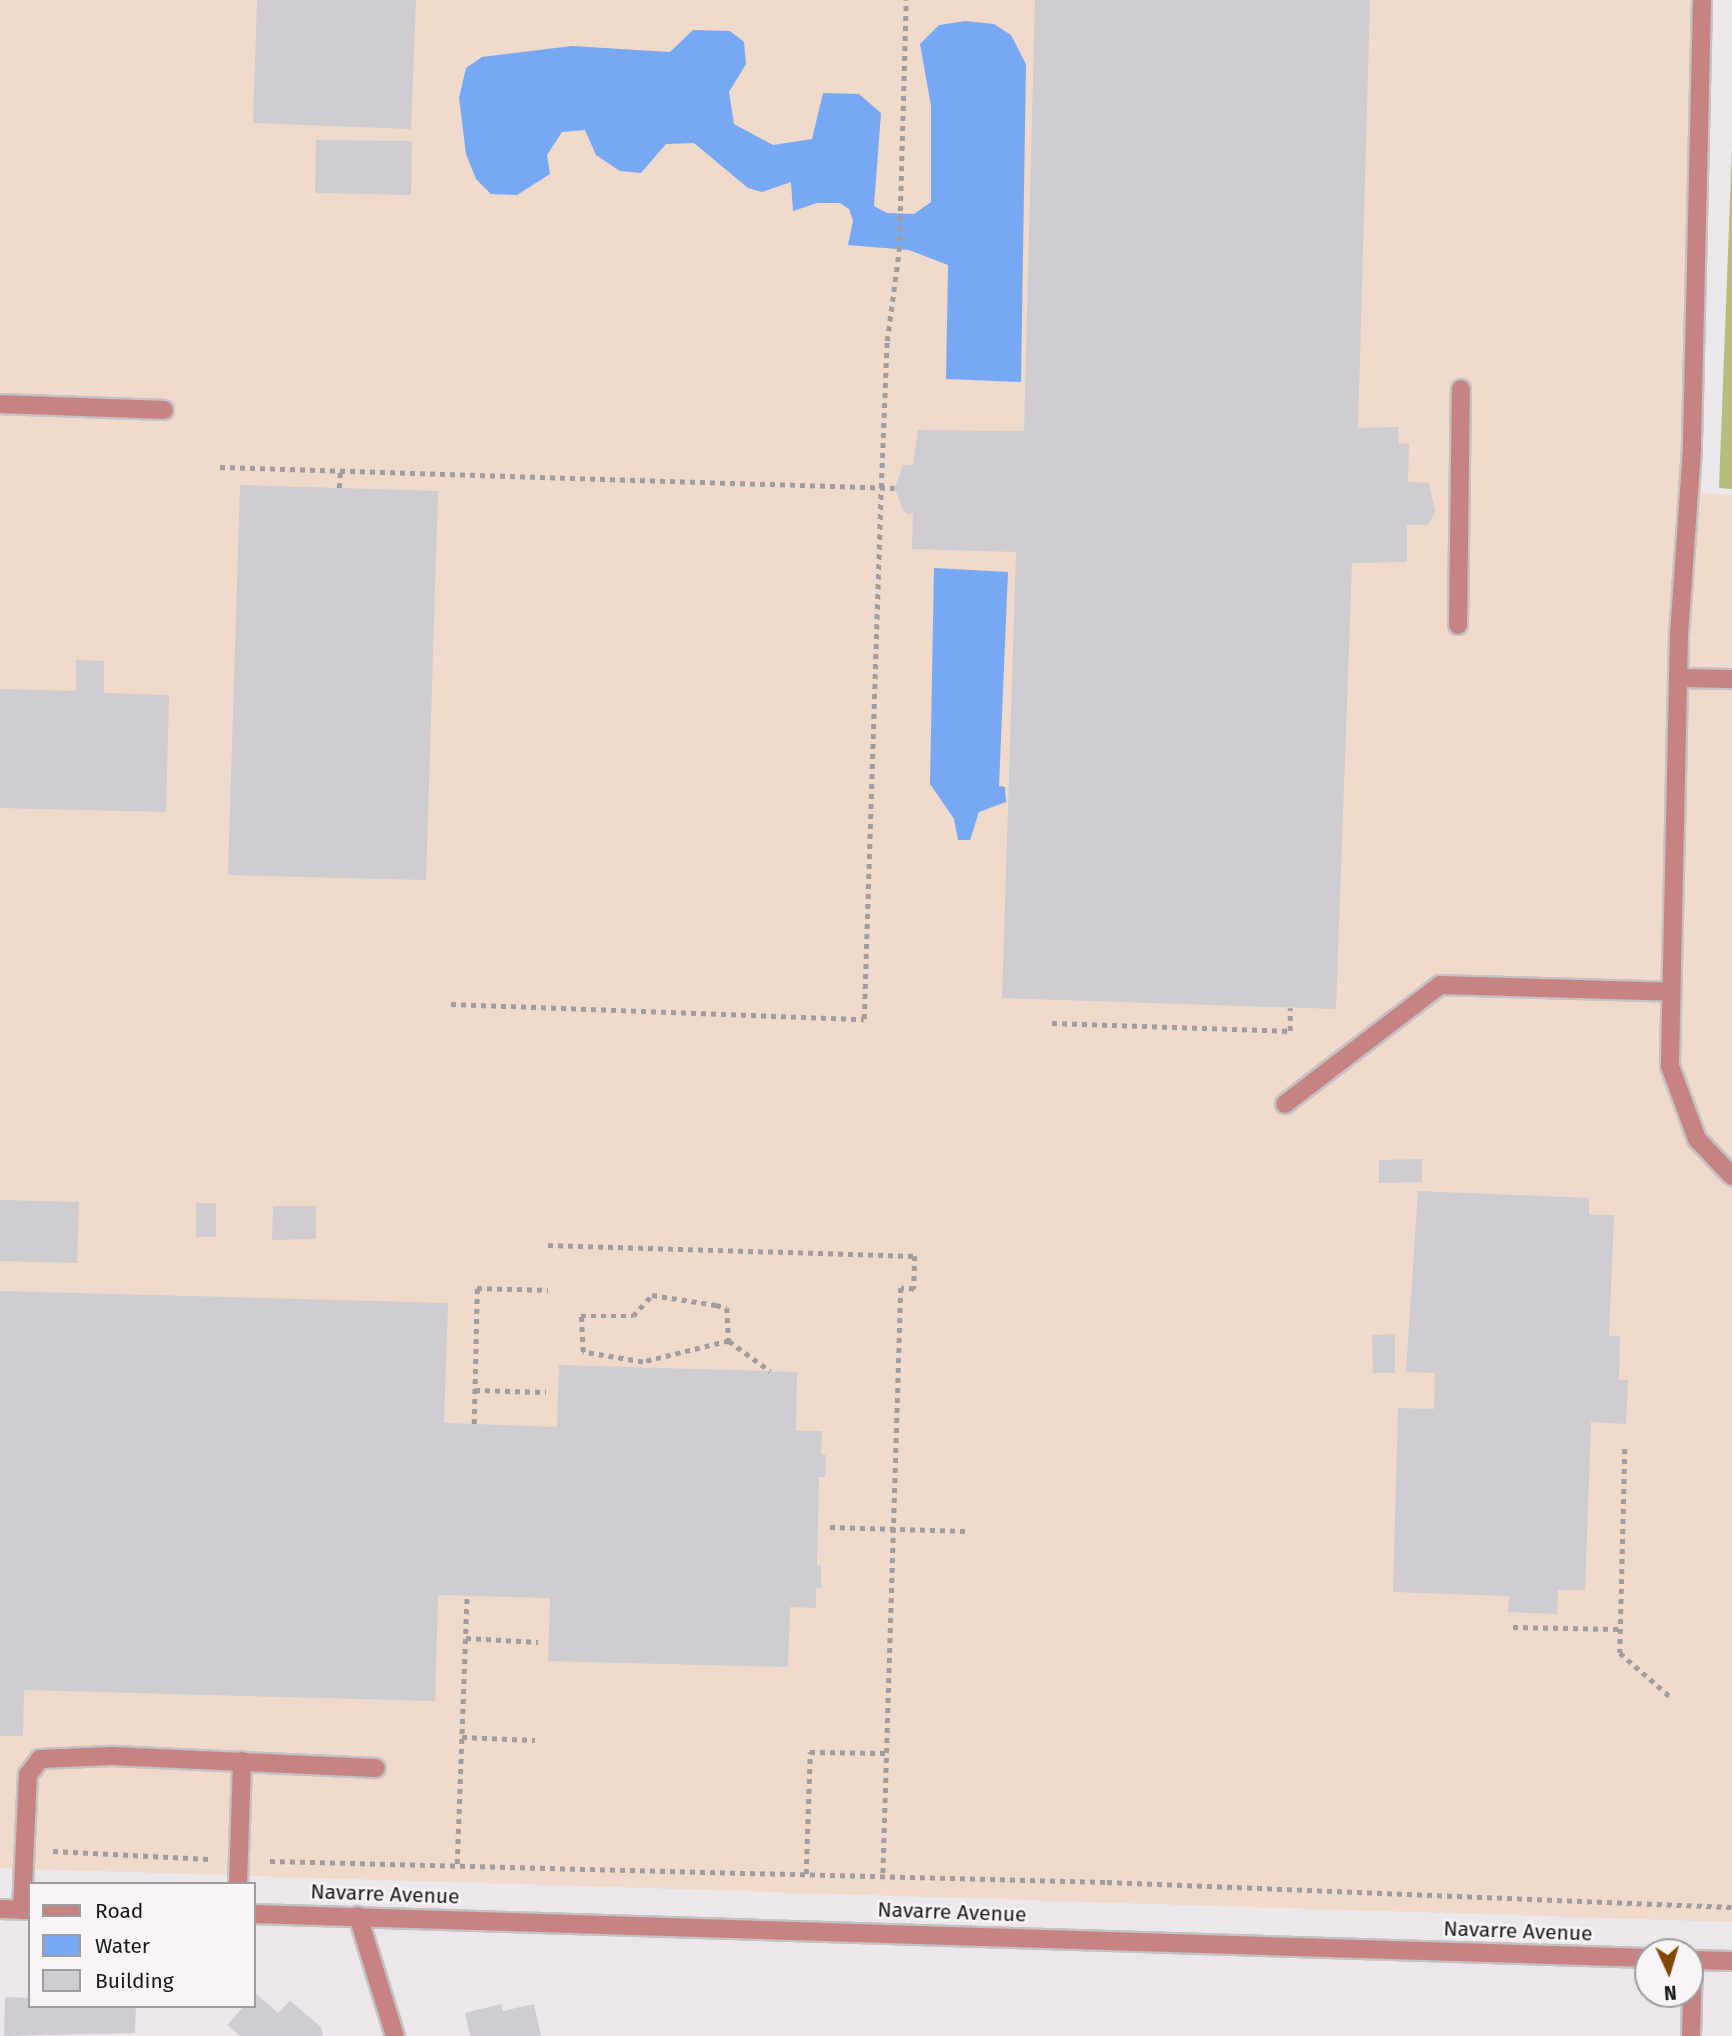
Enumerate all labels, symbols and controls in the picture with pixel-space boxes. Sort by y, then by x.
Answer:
street label: Navarre Avenue [310,1879,460,1909]
legend [28,1882,256,2008]
street label: Navarre Avenue [877,1897,1027,1927]
text: Road [95,1898,143,1924]
street label: Navarre Avenue [1443,1916,1593,1946]
text: Water [95,1933,150,1959]
north arrow [1634,1938,1704,2008]
text: Building [95,1968,174,1994]
text: N [1663,1981,1677,2004]

